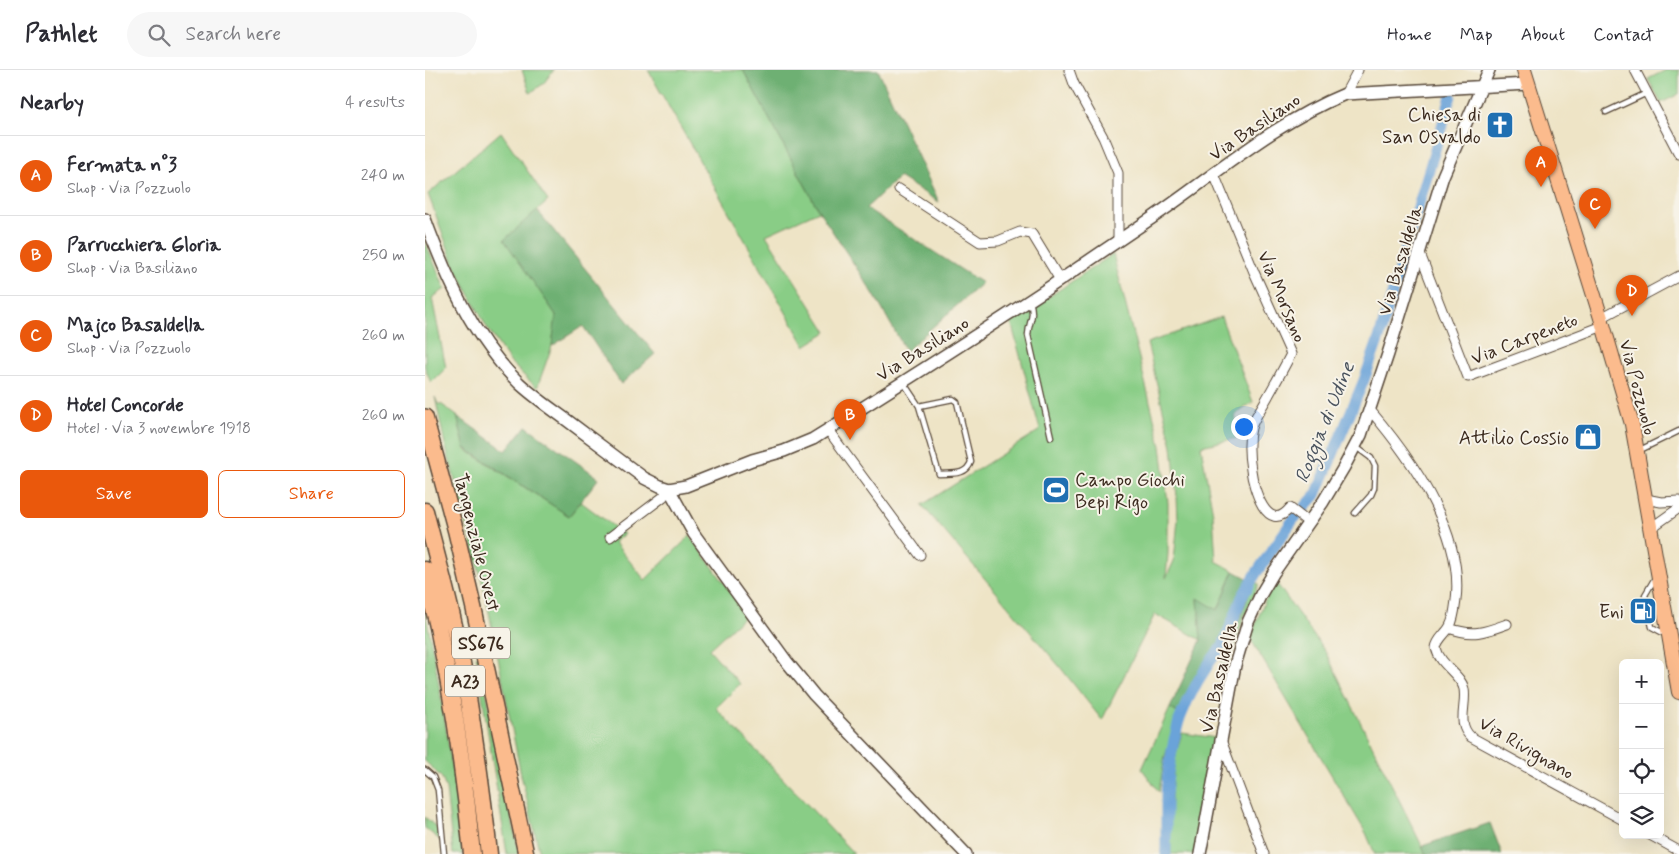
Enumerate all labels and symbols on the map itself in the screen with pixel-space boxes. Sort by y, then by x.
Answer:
street label: Via Basiliano [1204,87,1306,167]
place label: Chiesa di San Osvaldo [1382,103,1481,150]
church icon: Chiesa di San Osvaldo [1485,110,1515,140]
pin: A [1525,146,1557,187]
pin: C [1579,188,1611,229]
street label: Via Basaldella [1372,202,1429,318]
street label: Via Morsano [1251,247,1312,346]
pin: D [1616,275,1648,316]
street label: Via Carpeneto [1468,308,1581,371]
street label: Via Basiliano [871,311,974,388]
street label: Via Pozzuolo [1613,337,1662,438]
water label: Roggia di Udine [1289,357,1364,488]
pin: B [834,399,866,440]
your location [1231,414,1257,440]
shop icon: Attilio Cossio [1573,422,1603,452]
place label: Attilio Cossio [1459,426,1569,451]
place label: Campo Giochi Bepi Rigo [1075,468,1185,516]
street label: Tangenziale Ovest [445,471,506,615]
sports icon: Campo Giochi Bepi Rigo [1041,475,1071,505]
fuel station icon: Eni [1628,596,1658,626]
place label: Eni [1599,600,1624,625]
street label: Via Basaldella [1195,619,1245,736]
road number: SS676 [452,628,510,658]
road number: A23 [445,666,485,696]
street label: Via Rivignano [1473,711,1578,787]

